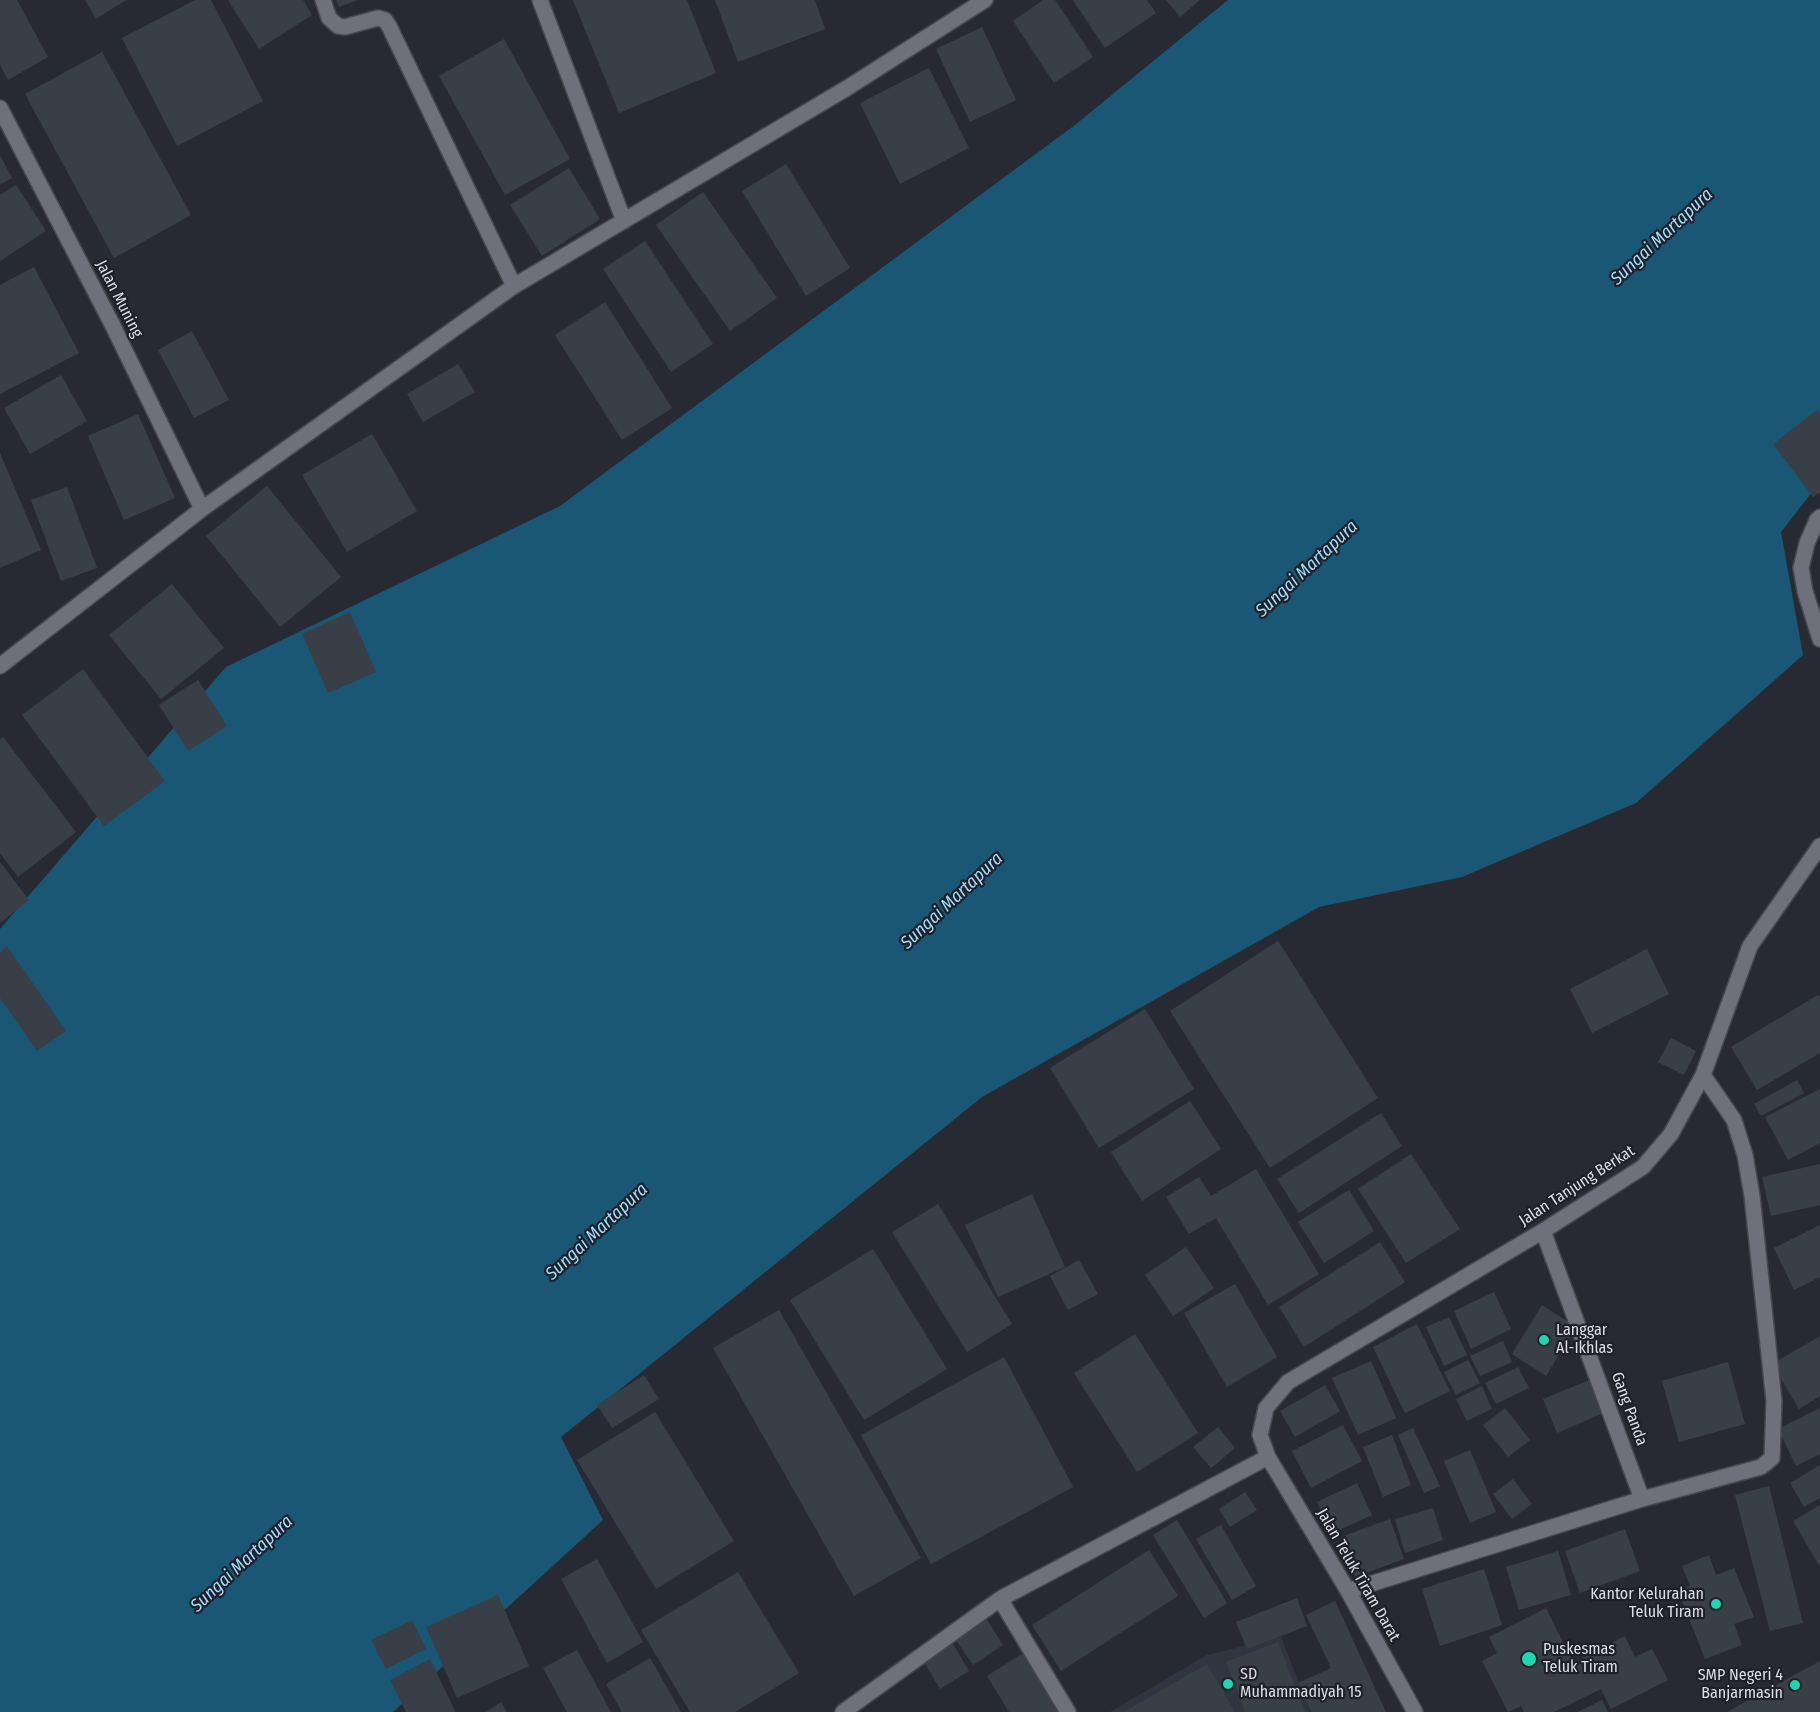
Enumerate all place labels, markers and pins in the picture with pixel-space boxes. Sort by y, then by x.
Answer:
place label: Langgar Al-Ikhlas [1556,1321,1613,1359]
marker: Langgar Al-Ikhlas [1537,1333,1551,1347]
place label: Kantor Kelurahan Teluk Tiram [1590,1585,1704,1623]
marker: Kantor Kelurahan Teluk Tiram [1709,1597,1723,1611]
place label: Puskesmas Teluk Tiram [1543,1640,1618,1678]
marker: Puskesmas Teluk Tiram [1520,1650,1538,1668]
place label: SD Muhammadiyah 15 [1240,1665,1362,1703]
place label: SMP Negeri 4 Banjarmasin [1698,1666,1783,1704]
marker: SD Muhammadiyah 15 [1221,1677,1235,1691]
marker: SMP Negeri 4 Banjarmasin [1788,1678,1802,1692]

